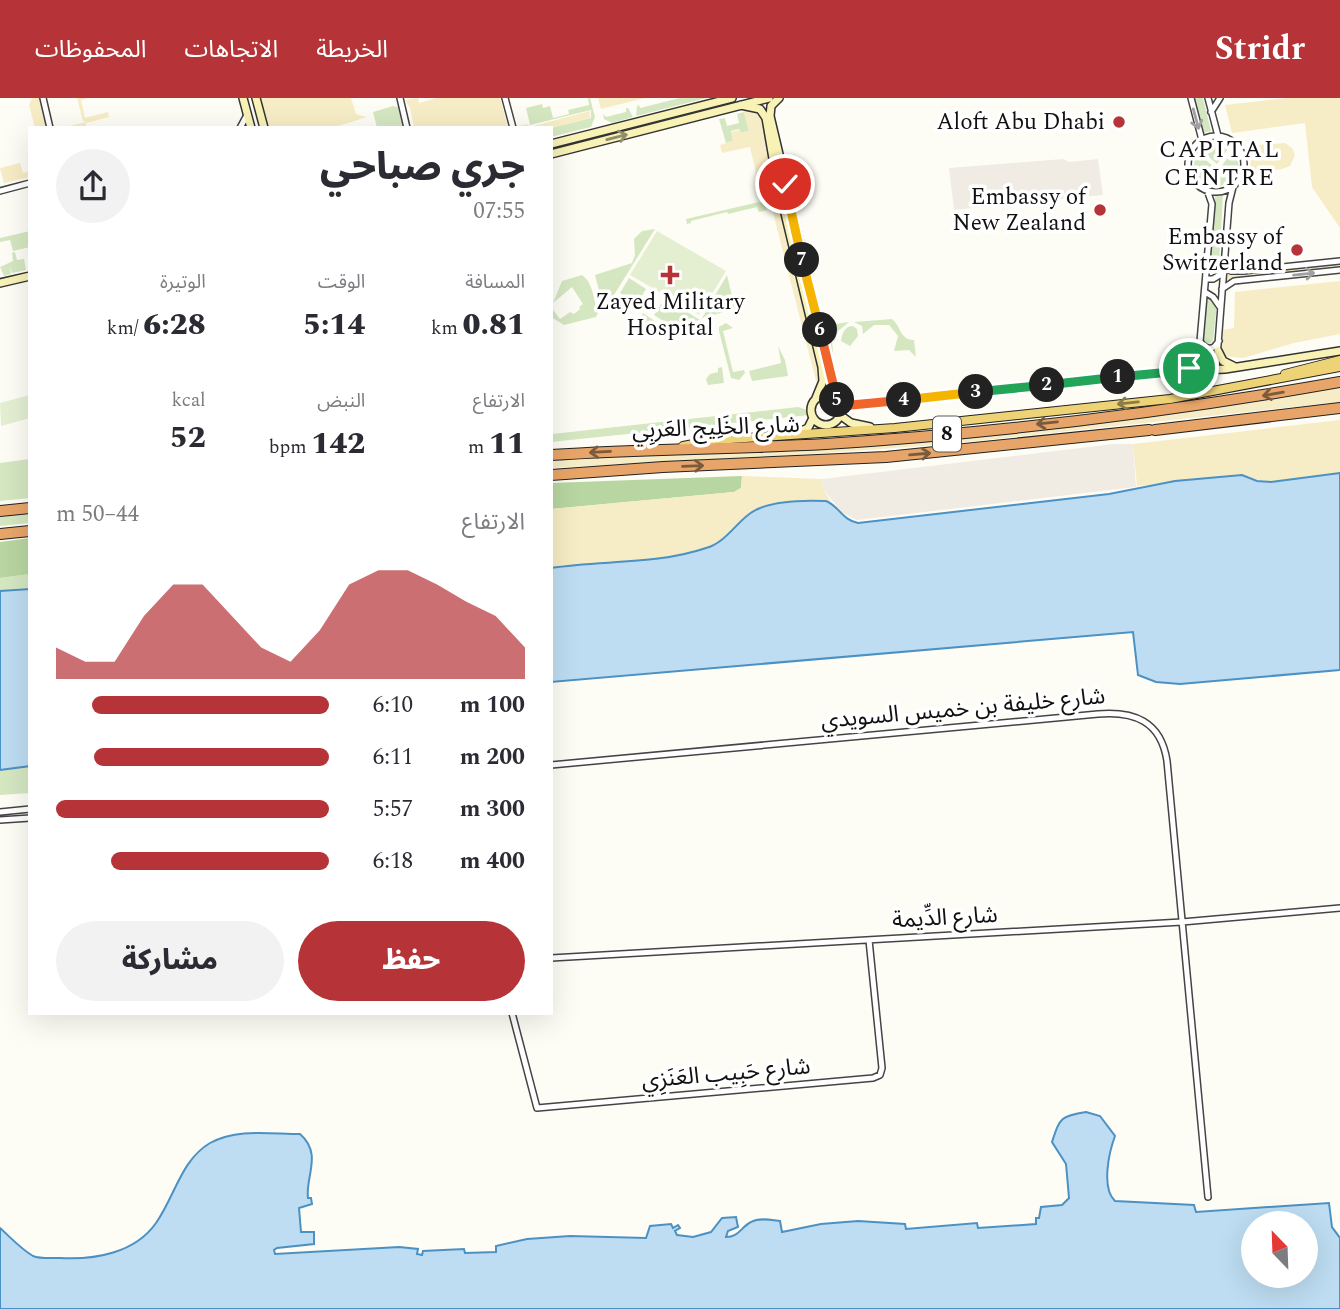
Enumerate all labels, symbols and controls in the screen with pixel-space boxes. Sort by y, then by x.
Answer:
text: Stridr [1215,24,1305,74]
text: المحفوظات [35,32,146,68]
text: الاتجاهات [184,32,278,68]
text: الخريطة [316,32,388,68]
place label: Aloft Abu Dhabi [936,105,1105,140]
one-way arrow [1191,108,1204,130]
marker: Aloft Abu Dhabi [1111,114,1127,130]
one-way arrow [605,130,628,143]
district label: CAPITAL CENTRE [1159,132,1281,196]
text: جري صباحي [320,139,525,197]
button: share [56,149,130,223]
pin [755,154,815,214]
icon: check [766,165,804,203]
place label: Embassy of New Zealand [952,180,1088,241]
text: 07:55 [473,194,525,229]
marker: Embassy of New Zealand [1092,202,1108,218]
place label: Embassy of Switzerland [1162,220,1285,281]
pin: 7 [784,242,820,278]
marker: Embassy of Switzerland [1289,242,1305,258]
text: 7 [796,245,807,274]
marker: Zayed Military Hospital [660,265,680,285]
one-way arrow [1292,267,1315,280]
text: الوتيرة [160,268,206,297]
text: الوقت [318,268,365,297]
text: المسافة [465,268,525,297]
place label: Zayed Military Hospital [595,285,746,346]
text: 6:28 [143,302,206,348]
text: 5:14 [303,302,365,348]
text: 0.81 [463,302,525,348]
pin: 6 [802,313,838,348]
text: /km [107,314,143,343]
text: km [431,314,463,343]
text: 6 [814,315,825,344]
pin [1159,338,1219,398]
icon: arrive [1170,349,1208,387]
pin: 1 [1100,360,1136,394]
text: 1 [1112,362,1123,391]
pin: 2 [1030,368,1064,402]
text: 2 [1041,370,1052,399]
pin: 3 [958,374,993,410]
text: 3 [970,377,981,406]
pin: 5 [820,382,854,418]
pin: 4 [886,382,922,418]
text: 5 [831,385,842,414]
text: 4 [898,385,909,414]
text: kcal [172,386,206,415]
text: النبض [317,387,365,416]
text: الارتفاع [473,387,525,416]
one-way arrow [1262,388,1285,401]
one-way arrow [1117,397,1140,410]
street label: شارع الخَلِيج العَربِي [632,408,800,448]
text: 52 [170,415,206,461]
road number: 8 [933,416,961,452]
one-way arrow [1036,417,1059,430]
text: 142 [311,421,365,467]
text: 11 [489,421,525,467]
text: bpm [269,433,311,462]
text: m [468,433,489,462]
one-way arrow [590,446,612,459]
one-way arrow [908,447,931,460]
one-way arrow [681,460,704,473]
text: 44–50 m [56,497,139,532]
text: الارتفاع [462,505,525,540]
street label: شارع خليفة بن خميس السويدي [819,679,1107,739]
text: 6:10 [373,688,413,723]
text: 100 m [460,688,525,723]
text: 6:11 [373,740,413,775]
text: 200 m [460,740,525,775]
text: 5:57 [373,792,413,827]
text: 300 m [460,792,525,827]
text: 6:18 [373,844,413,879]
text: 400 m [460,844,525,879]
street label: شارع الدِّيمة [891,898,999,938]
button: مشاركة [56,921,284,1001]
button: حفظ [298,921,525,1001]
street label: شارع حَبِيب العَنَزِي [640,1049,812,1099]
north arrow [1241,1211,1318,1288]
map controls [1241,1211,1318,1288]

